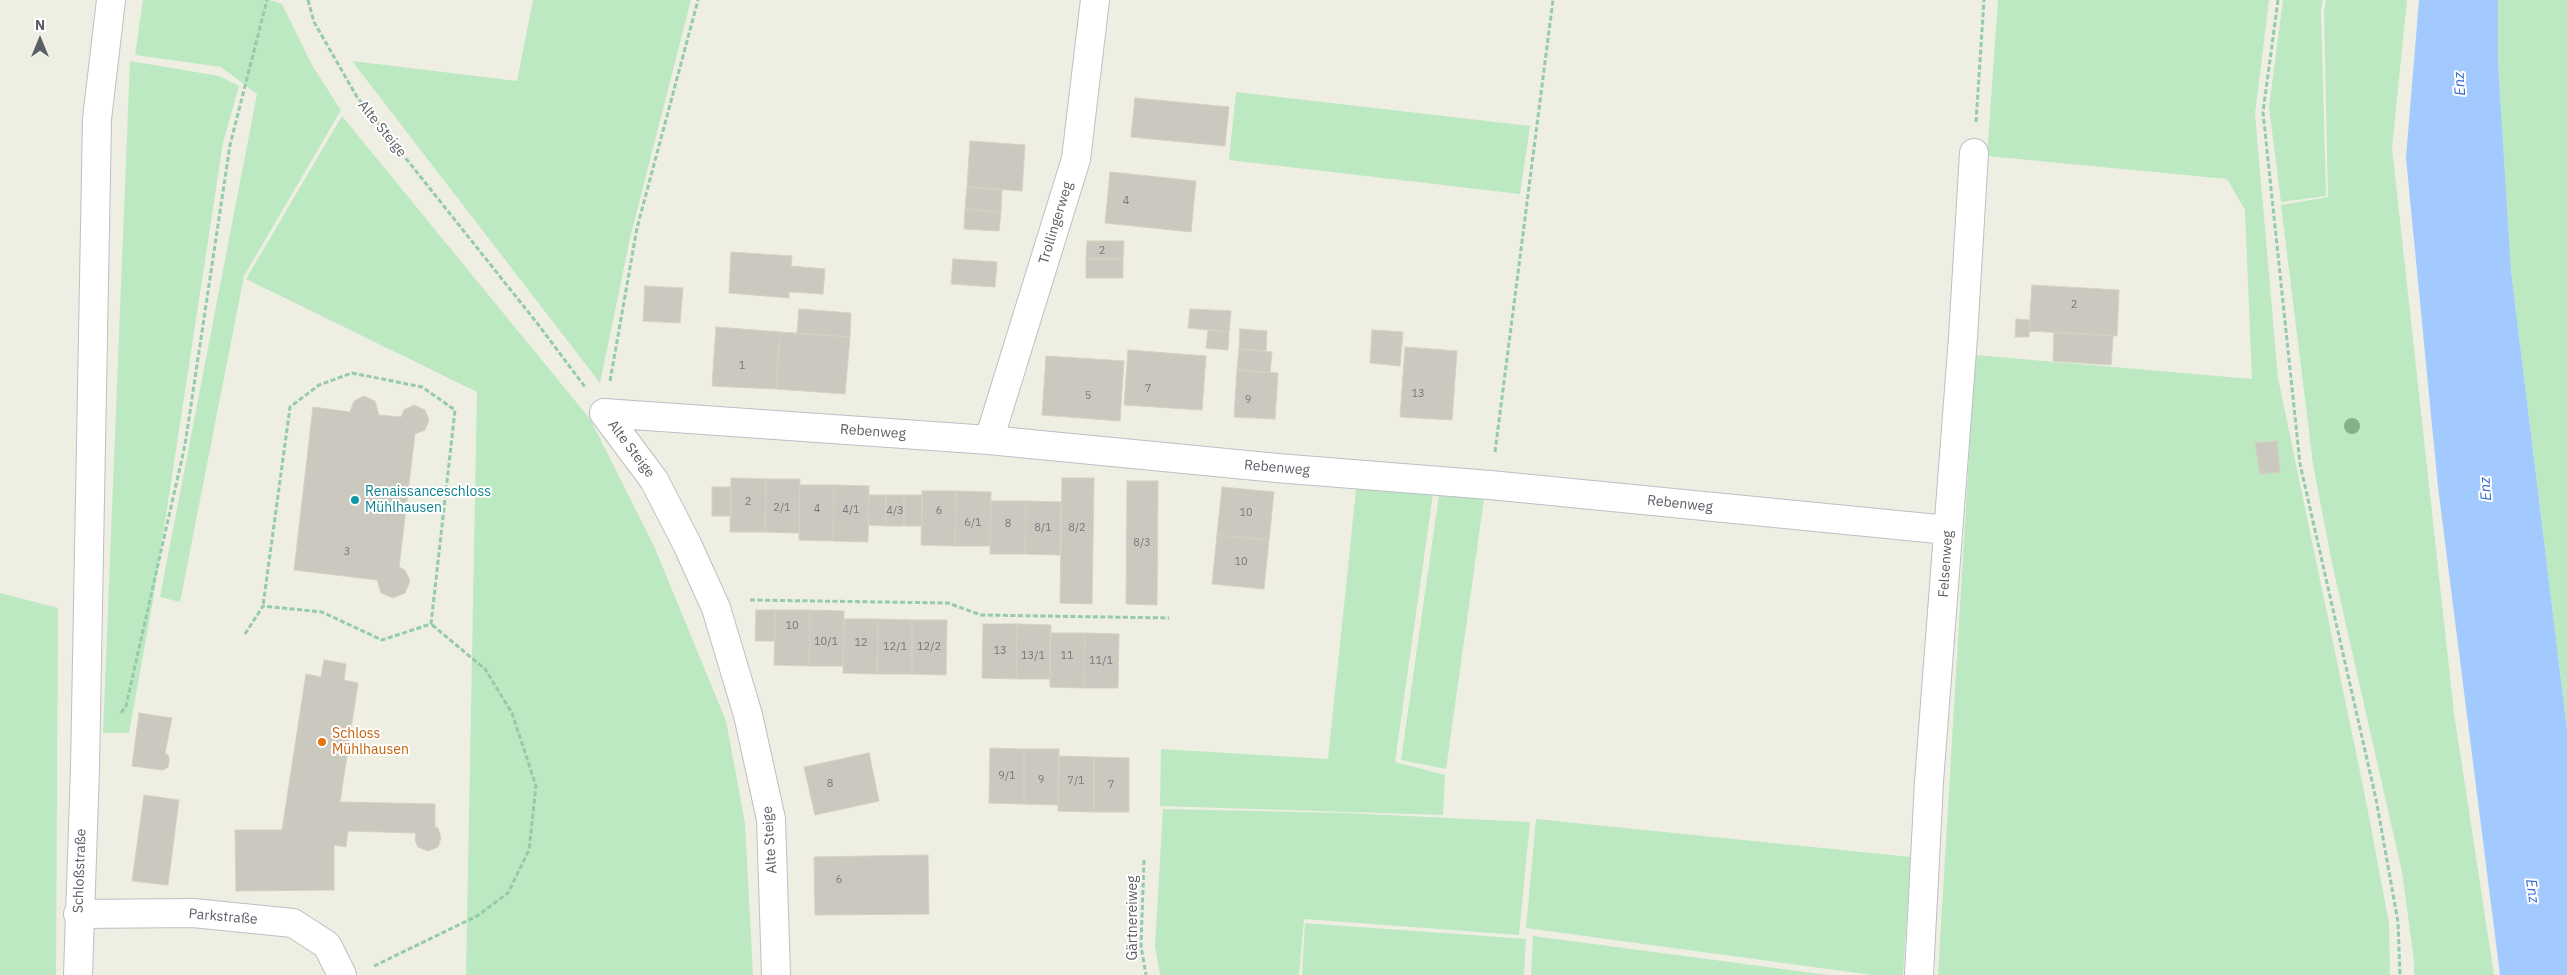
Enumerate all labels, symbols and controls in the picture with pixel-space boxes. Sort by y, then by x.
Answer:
north arrow [15,15,65,65]
text: N [35,16,45,34]
water label: Enz [2450,72,2470,96]
street label: Alte Steige [354,97,410,161]
street label: Trollingerweg [1036,180,1076,266]
house number: 4 [1123,194,1129,208]
house number: 2 [1099,244,1105,258]
house number: 2 [2071,298,2077,312]
house number: 1 [739,359,745,373]
house number: 7 [1145,382,1151,396]
house number: 13 [1411,387,1425,401]
house number: 5 [1085,389,1091,403]
house number: 9 [1245,393,1251,407]
street label: Alte Steige [604,417,658,481]
street label: Rebenweg [840,421,906,443]
street label: Rebenweg [1243,457,1311,479]
water label: Enz [2476,477,2496,501]
place label: Renaissanceschloss Mühlhausen [365,484,491,516]
street label: Rebenweg [1646,492,1714,516]
marker: Renaissanceschloss Mühlhausen [349,494,361,506]
house number: 2 [745,495,751,509]
house number: 2/1 [773,501,791,515]
house number: 4 [814,502,820,516]
house number: 4/1 [842,503,860,517]
house number: 4/3 [886,504,904,518]
house number: 6 [936,504,942,518]
house number: 10 [1239,506,1253,520]
house number: 6/1 [964,516,982,530]
house number: 8 [1005,517,1011,531]
house number: 8/1 [1034,521,1052,535]
house number: 8/2 [1068,521,1086,535]
street label: Felsenweg [1935,530,1957,598]
house number: 8/3 [1133,536,1151,550]
house number: 3 [344,545,350,559]
house number: 10 [1234,555,1248,569]
house number: 10 [785,619,799,633]
house number: 10/1 [814,635,838,649]
house number: 12 [854,636,868,650]
house number: 12/1 [883,640,907,654]
house number: 12/2 [917,640,941,654]
house number: 13 [993,644,1007,658]
house number: 13/1 [1021,649,1045,663]
house number: 11 [1060,649,1074,663]
house number: 11/1 [1089,654,1113,668]
place label: Schloss Mühlhausen [332,726,409,759]
marker: Schloss Mühlhausen [316,736,328,748]
house number: 9/1 [998,769,1016,783]
house number: 9 [1038,773,1044,787]
house number: 7/1 [1067,774,1085,788]
house number: 8 [827,777,833,791]
house number: 7 [1108,778,1114,792]
street label: Alte Steige [759,806,781,874]
street label: Schloßstraße [70,828,90,914]
house number: 6 [836,873,842,887]
street label: Gärtnereiweg [1125,876,1141,960]
water label: Enz [2521,878,2543,904]
street label: Parkstraße [188,906,258,928]

